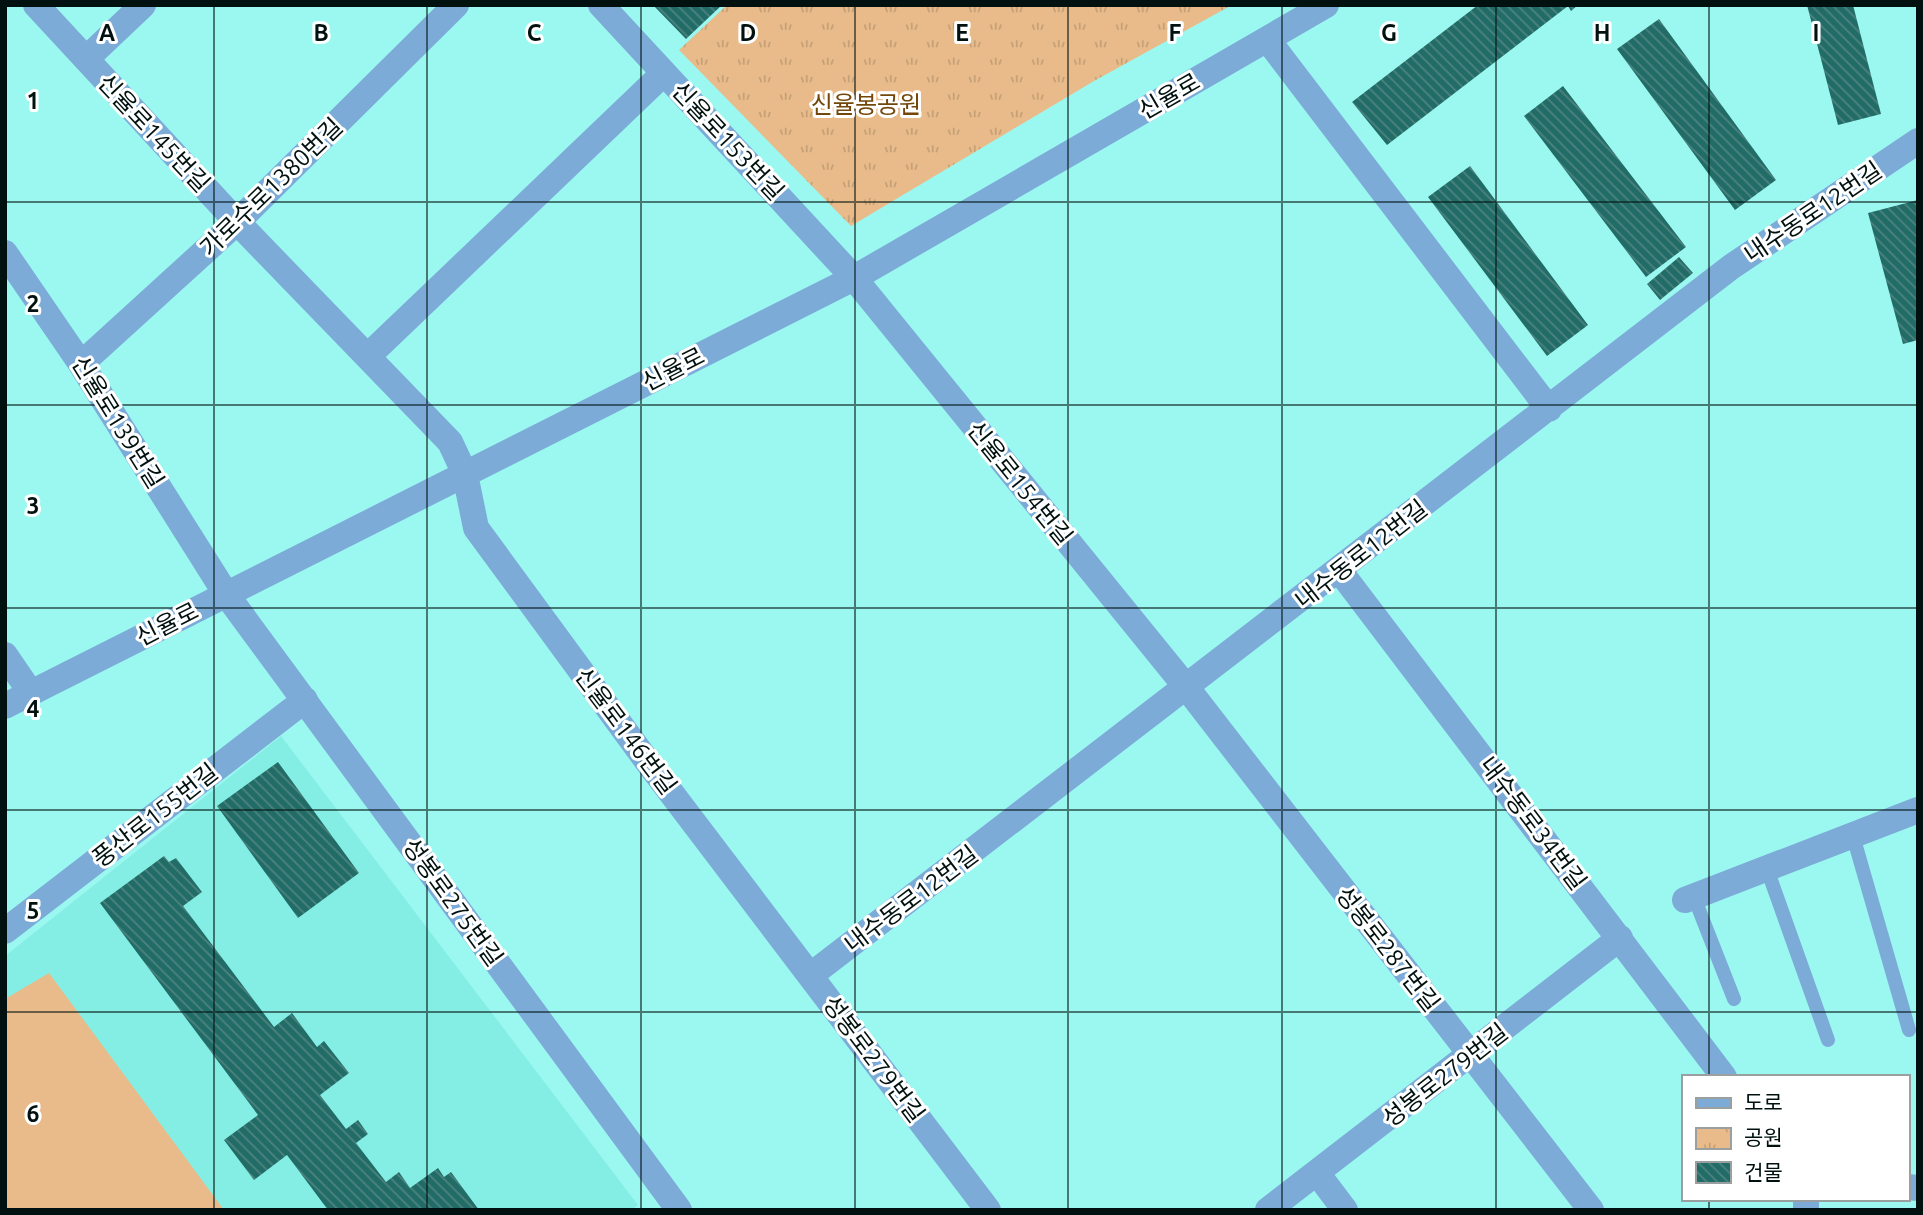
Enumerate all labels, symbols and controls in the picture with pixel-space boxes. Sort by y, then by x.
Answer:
text: A [99,20,115,45]
text: B [313,20,329,45]
text: C [527,20,542,45]
text: D [740,20,756,45]
text: E [955,20,969,45]
text: F [1169,20,1182,45]
text: G [1381,20,1397,45]
text: H [1594,20,1610,45]
text: I [1813,20,1819,45]
street label: 신율로 [1134,68,1204,124]
street label: 신율로145번길 [93,69,215,197]
street label: 신율로153번길 [667,77,789,205]
text: 1 [27,88,39,113]
park label: 신율봉공원 [811,91,921,118]
street label: 가로수로1380번길 [194,112,348,262]
street label: 내수동로12번길 [1739,156,1887,268]
text: 2 [27,291,39,316]
street label: 신율로 [637,342,709,396]
street label: 신율로139번길 [67,351,169,493]
street label: 신율로154번길 [962,416,1078,550]
text: 3 [27,493,39,518]
street label: 내수동로12번길 [1290,494,1432,614]
street label: 신율로 [131,597,203,651]
street label: 신율로146번길 [570,663,682,799]
text: 4 [27,696,40,721]
street label: 내수동로34번길 [1474,751,1592,895]
street label: 풍산로155번길 [87,758,223,872]
street label: 성봉로275번길 [398,833,508,971]
street label: 내수동로12번길 [839,840,983,958]
street label: 성봉로287번길 [1331,881,1445,1017]
text: 5 [27,898,39,923]
street label: 성봉로279번길 [818,991,930,1127]
street label: 성봉로279번길 [1377,1018,1513,1132]
legend [1682,1075,1909,1201]
text: 도로 [1744,1090,1783,1114]
text: 6 [27,1101,40,1126]
text: 공원 [1744,1125,1783,1149]
text: 건물 [1744,1160,1783,1184]

